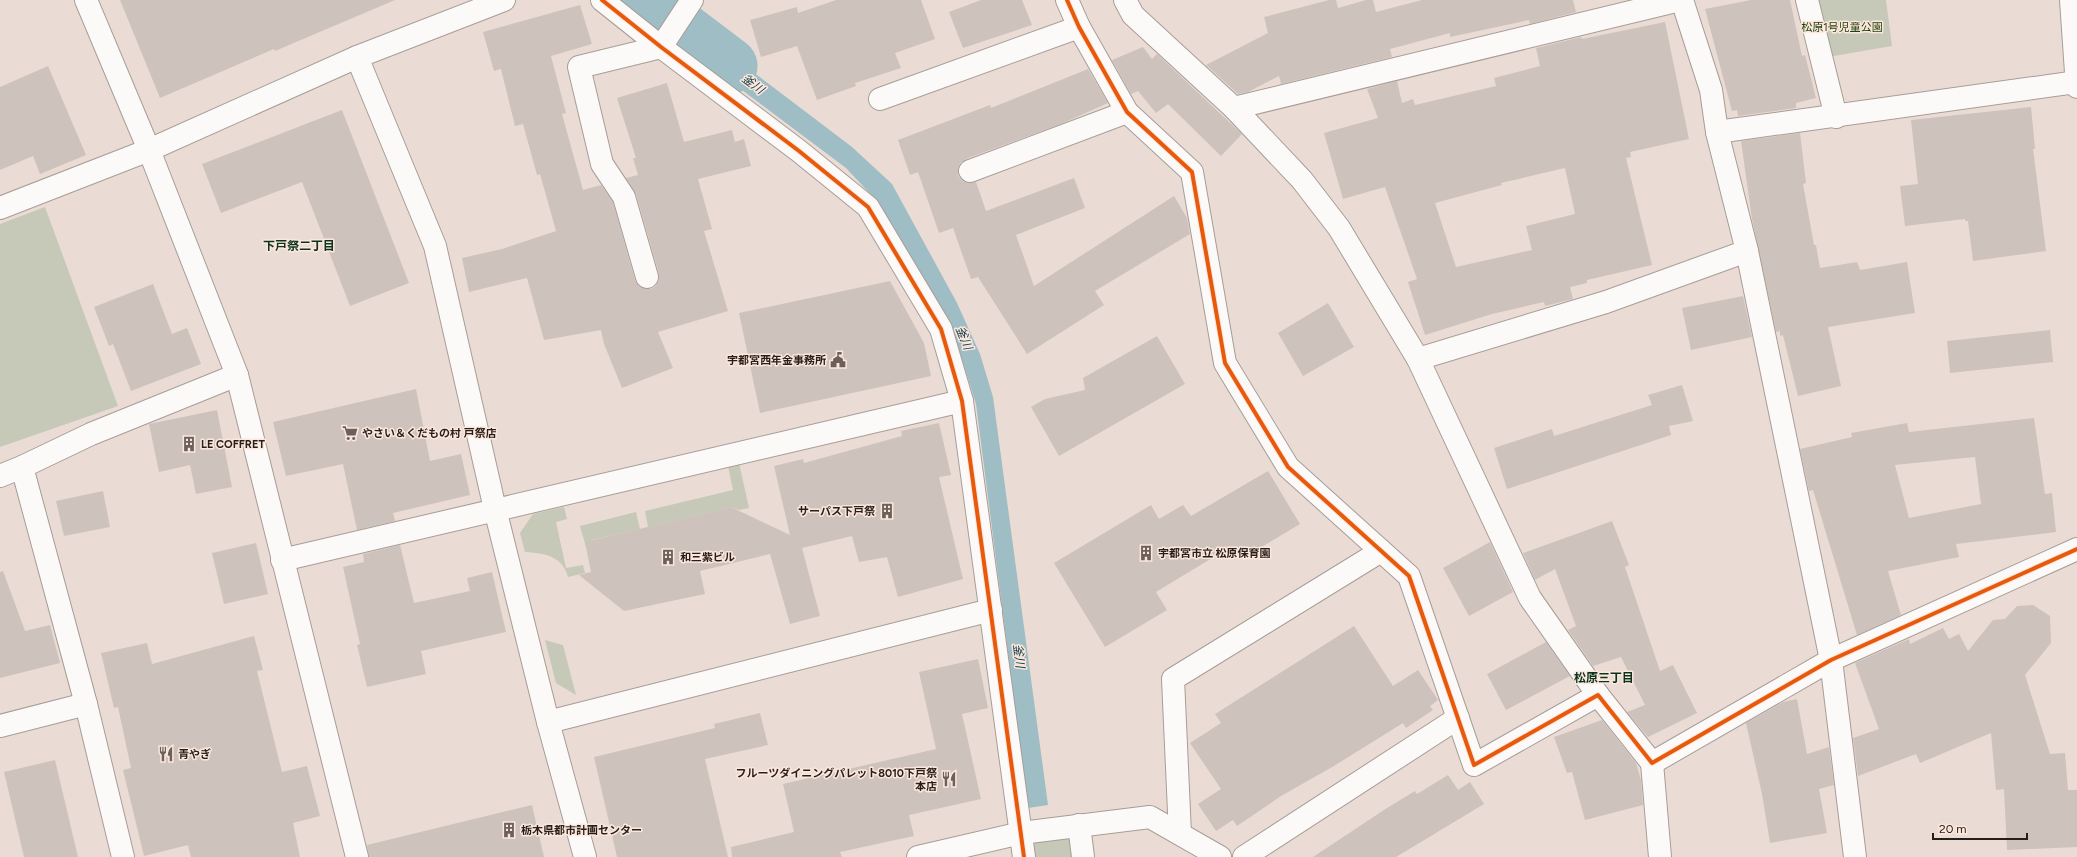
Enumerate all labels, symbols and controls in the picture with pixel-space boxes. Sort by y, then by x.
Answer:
park label: 松原1号児童公園 [1801,21,1883,34]
water label: 釜川 [739,71,768,98]
district label: 下戸祭二丁目 [263,239,335,253]
water label: 釜川 [953,324,976,354]
public building icon: 宇都宮西年金事務所 [829,351,847,369]
place label: 宇都宮西年金事務所 [727,354,826,367]
supermarket icon: やさい＆くだもの村 戸祭店 [341,424,359,442]
place label: やさい＆くだもの村 戸祭店 [362,427,497,440]
building icon: LE COFFRET [180,435,198,453]
place label: LE COFFRET [201,438,265,451]
building icon: サーパス下戸祭 [878,502,896,520]
place label: サーパス下戸祭 [798,505,876,518]
building icon: 宇都宮市立 松原保育園 [1137,544,1155,562]
place label: 宇都宮市立 松原保育園 [1158,547,1271,560]
building icon: 和三紫ビル [659,548,677,566]
place label: 和三紫ビル [680,551,735,564]
water label: 釜川 [1011,643,1028,671]
district label: 松原三丁目 [1574,671,1634,685]
restaurant icon: 青やぎ [157,745,175,763]
place label: 青やぎ [178,748,211,761]
place label: フルーツダイニングパレット8010下戸祭 本店 [736,767,938,793]
restaurant icon: フルーツダイニングパレット8010下戸祭 本店 [940,770,958,788]
scale bar [1933,815,2027,841]
building icon: 栃木県都市計画センター [500,821,518,839]
text: 20 m [1939,822,1967,836]
place label: 栃木県都市計画センター [521,824,642,837]

